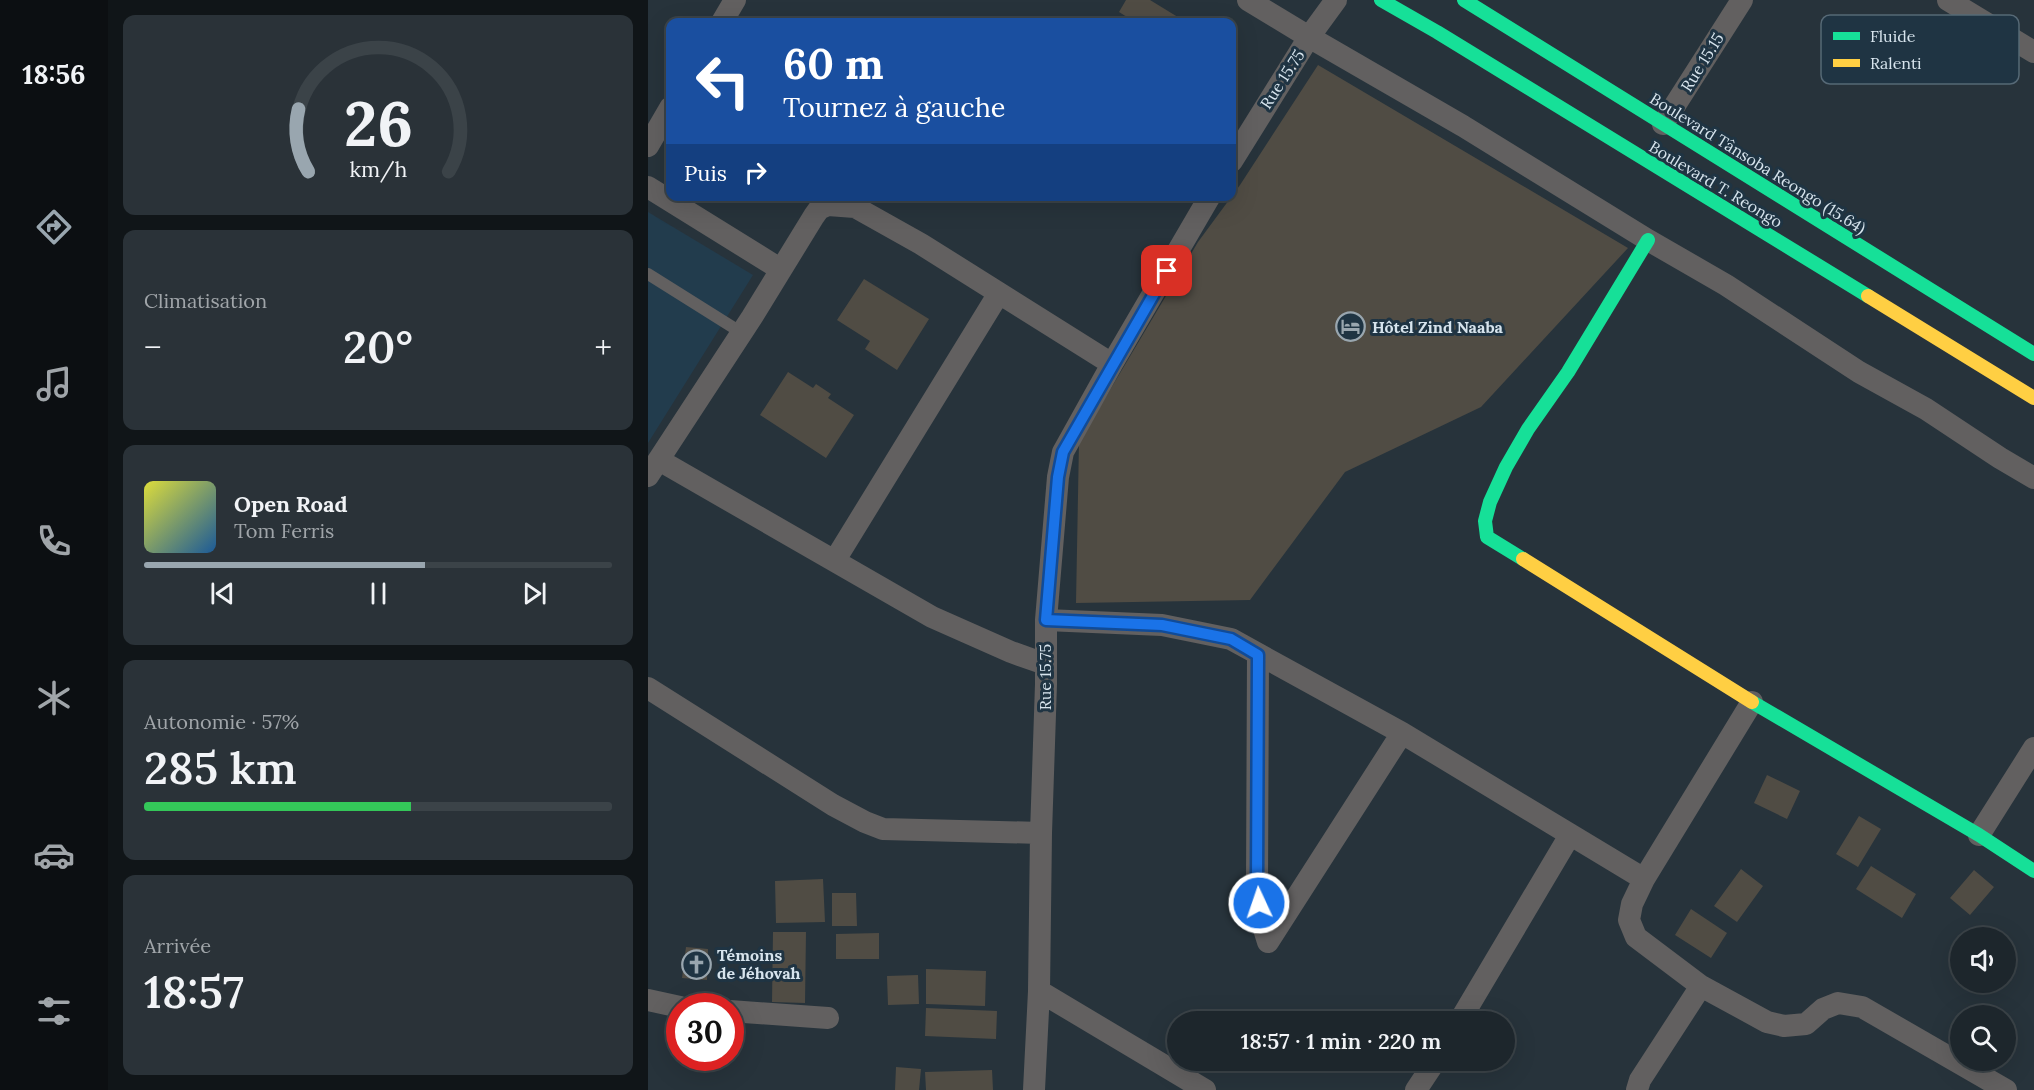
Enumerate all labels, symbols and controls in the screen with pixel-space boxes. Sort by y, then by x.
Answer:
legend [1821,15,2019,84]
text: Fluide [1870,26,1916,46]
street label: Rue 15.15 [1676,29,1728,95]
text: 60 m [783,37,884,91]
icon: left [684,42,762,120]
street label: Rue 15.75 [1255,46,1309,112]
text: Ralenti [1870,53,1922,73]
text: 18:56 [22,57,86,91]
text: 26 [343,83,413,163]
street label: Boulevard Tânsoba Reongo (15.64) [1646,88,1870,239]
text: Tournez à gauche [783,90,1006,124]
street label: Boulevard T. Reongo [1646,136,1786,232]
text: km/h [349,155,407,183]
icon: right [739,156,772,189]
text: Puis [684,159,727,187]
icon: directions [33,206,75,248]
pin [1141,245,1192,296]
icon: arrive [1150,254,1183,287]
text: Climatisation [144,288,267,313]
hotel icon: Hôtel Zind Naaba [1335,311,1367,343]
place label: Hôtel Zind Naaba [1372,317,1504,337]
text: 20° [343,318,413,375]
text: − [144,326,162,368]
text: + [594,326,612,368]
icon: music [33,363,75,405]
text: Open Road [234,490,348,518]
text: Tom Ferris [234,518,334,543]
icon: phone [33,520,75,562]
icon: previous [206,577,239,610]
icon: pause [362,577,395,610]
icon: next [518,577,551,610]
street label: Rue 15.75 [1035,644,1055,710]
icon: climate [33,677,75,719]
text: Autonomie · 57% [144,709,299,734]
text: 285 km [144,739,297,796]
icon: car [33,834,75,876]
position arrow [1227,871,1291,935]
map controls [1950,927,2016,1071]
button: sound [1950,927,2016,993]
text: Arrivée [144,933,211,958]
place label: Témoins de Jéhovah [717,945,801,983]
church icon: Témoins de Jéhovah [680,948,712,980]
text: 18:57 [144,963,244,1020]
icon: filters [33,990,75,1032]
speed limit sign: 30 [666,993,744,1071]
button: search [1950,1005,2016,1071]
text: 18:57 · 1 min · 220 m [1241,1027,1441,1055]

